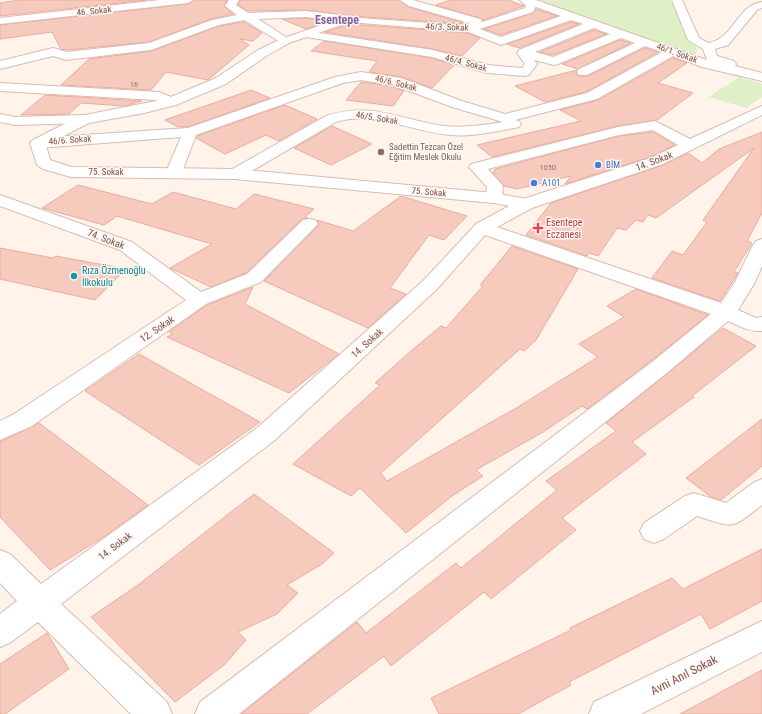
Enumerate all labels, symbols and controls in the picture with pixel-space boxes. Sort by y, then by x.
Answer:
street label: 46. Sokak [76,4,112,18]
district label: Esentepe [315,13,359,27]
street label: 46/3. Sokak [425,21,469,33]
street label: 46/1. Sokak [655,41,699,65]
street label: 46/4. Sokak [444,53,488,73]
street label: 46/6. Sokak [374,73,418,93]
house number: 16 [130,80,138,89]
street label: 46/5. Sokak [355,110,399,126]
street label: 46/6. Sokak [48,134,92,146]
place label: Sadettin Tezcan Özel Eğitim Meslek Okulu [389,142,463,162]
marker: Sadettin Tezcan Özel Eğitim Meslek Okulu [376,147,386,157]
street label: 14. Sokak [634,149,675,173]
marker: BİM [593,160,603,170]
place label: BİM [606,160,620,170]
house number: 105D [540,163,557,172]
street label: 75. Sokak [89,167,123,177]
marker: A101 [529,178,539,188]
place label: A101 [542,178,561,188]
street label: 75. Sokak [411,185,447,199]
place label: Esentepe Eczanesi [546,217,583,240]
marker: Esentepe Eczanesi [533,223,543,233]
street label: 74. Sokak [86,227,127,251]
place label: Rıza Özmenoğlu İlkokulu [82,264,146,288]
marker: Rıza Özmenoğlu İlkokulu [69,271,79,281]
street label: 12. Sokak [138,313,177,344]
street label: 14. Sokak [349,326,385,360]
street label: 14. Sokak [96,530,134,562]
street label: Avni Anıl Sokak [648,652,720,698]

